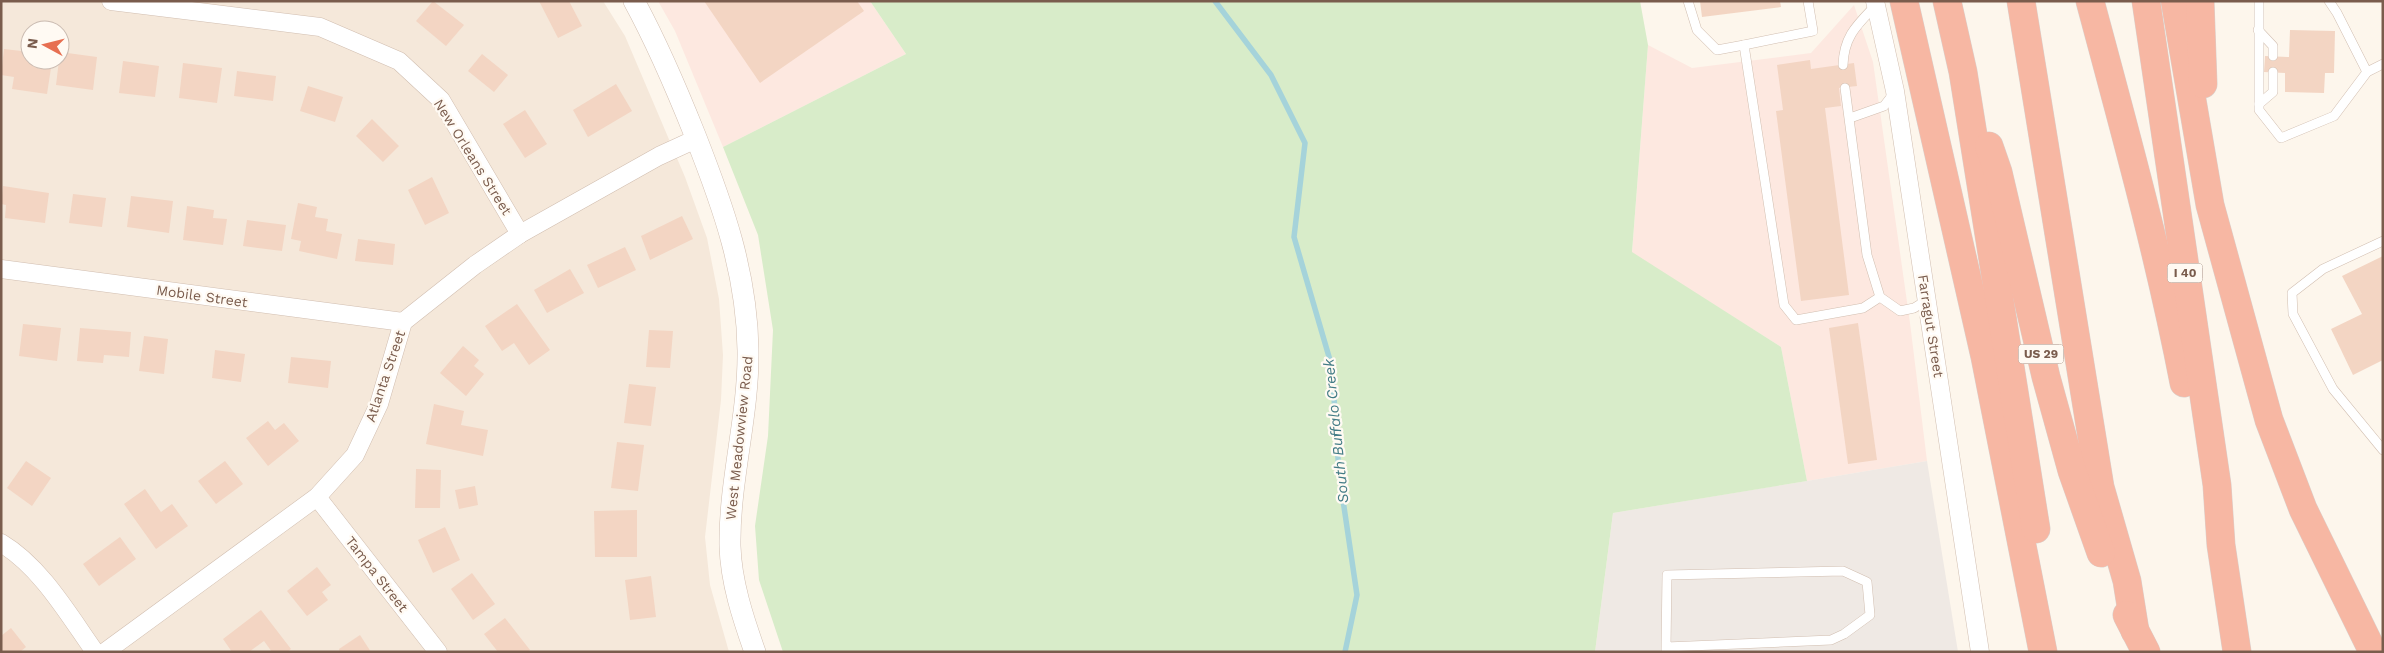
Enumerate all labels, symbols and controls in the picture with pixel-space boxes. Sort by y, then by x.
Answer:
north arrow [20,20,70,70]
text: N [24,37,41,50]
street label: New Orleans Street [431,96,515,218]
road number: I 40 [2168,264,2202,282]
street label: Farragut Street [1915,273,1947,379]
street label: Mobile Street [155,282,249,310]
street label: Atlanta Street [362,328,408,424]
road number: US 29 [2018,344,2064,364]
street label: West Meadowview Road [722,355,756,521]
water label: South Buffalo Creek [1319,357,1353,504]
street label: Tampa Street [342,533,412,615]

